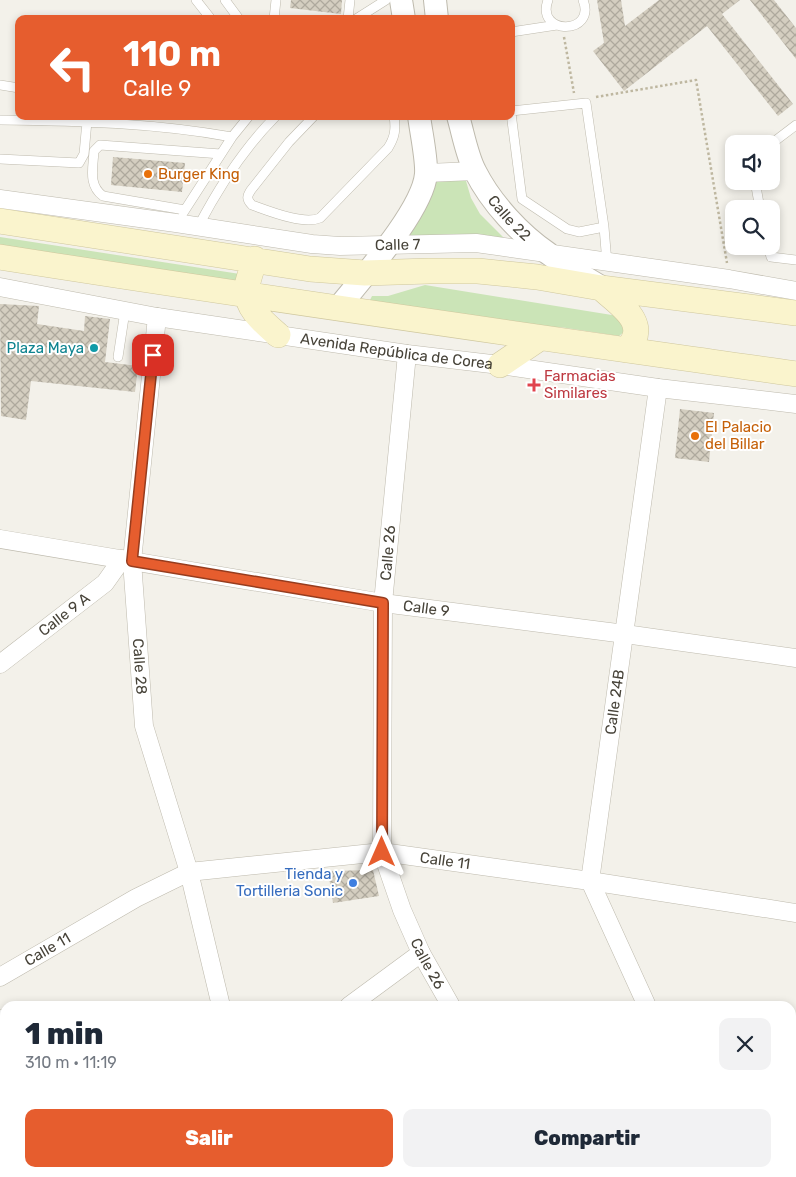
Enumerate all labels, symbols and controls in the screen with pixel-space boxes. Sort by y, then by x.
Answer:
text: 110 m [123,33,221,75]
icon: left [40,35,105,100]
text: Calle 9 [123,75,191,102]
map controls [725,135,780,255]
button: sound [725,135,780,190]
place label: Burger King [158,165,240,183]
marker: Burger King [142,168,154,180]
street label: Calle 22 [484,192,534,245]
button: search [725,200,780,255]
street label: Calle 7 [375,235,421,254]
street label: Avenida República de Corea [299,329,494,373]
pin [132,334,174,376]
place label: Plaza Maya [7,339,84,357]
icon: arrive [139,341,167,369]
marker: Plaza Maya [88,342,100,354]
place label: Farmacias Similares [544,367,616,402]
marker: Farmacias Similares [528,379,540,391]
place label: El Palacio del Billar [705,418,772,453]
marker: El Palacio del Billar [689,430,701,442]
street label: Calle 26 [377,525,399,581]
street label: Calle 9 A [35,589,93,640]
street label: Calle 9 [402,597,451,620]
street label: Calle 28 [129,638,151,695]
street label: Calle 24B [601,668,628,736]
position arrow [355,825,407,877]
street label: Calle 11 [419,848,471,873]
place label: Tienda y Tortilleria Sonic [236,865,343,900]
marker: Tienda y Tortilleria Sonic [347,877,359,889]
street label: Calle 11 [21,929,74,970]
street label: Calle 26 [407,935,449,992]
text: 1 min [25,1016,103,1052]
button: close [719,1018,771,1070]
text: 310 m · 11:19 [25,1053,117,1072]
button: Salir [25,1109,393,1167]
button: Compartir [403,1109,771,1167]

